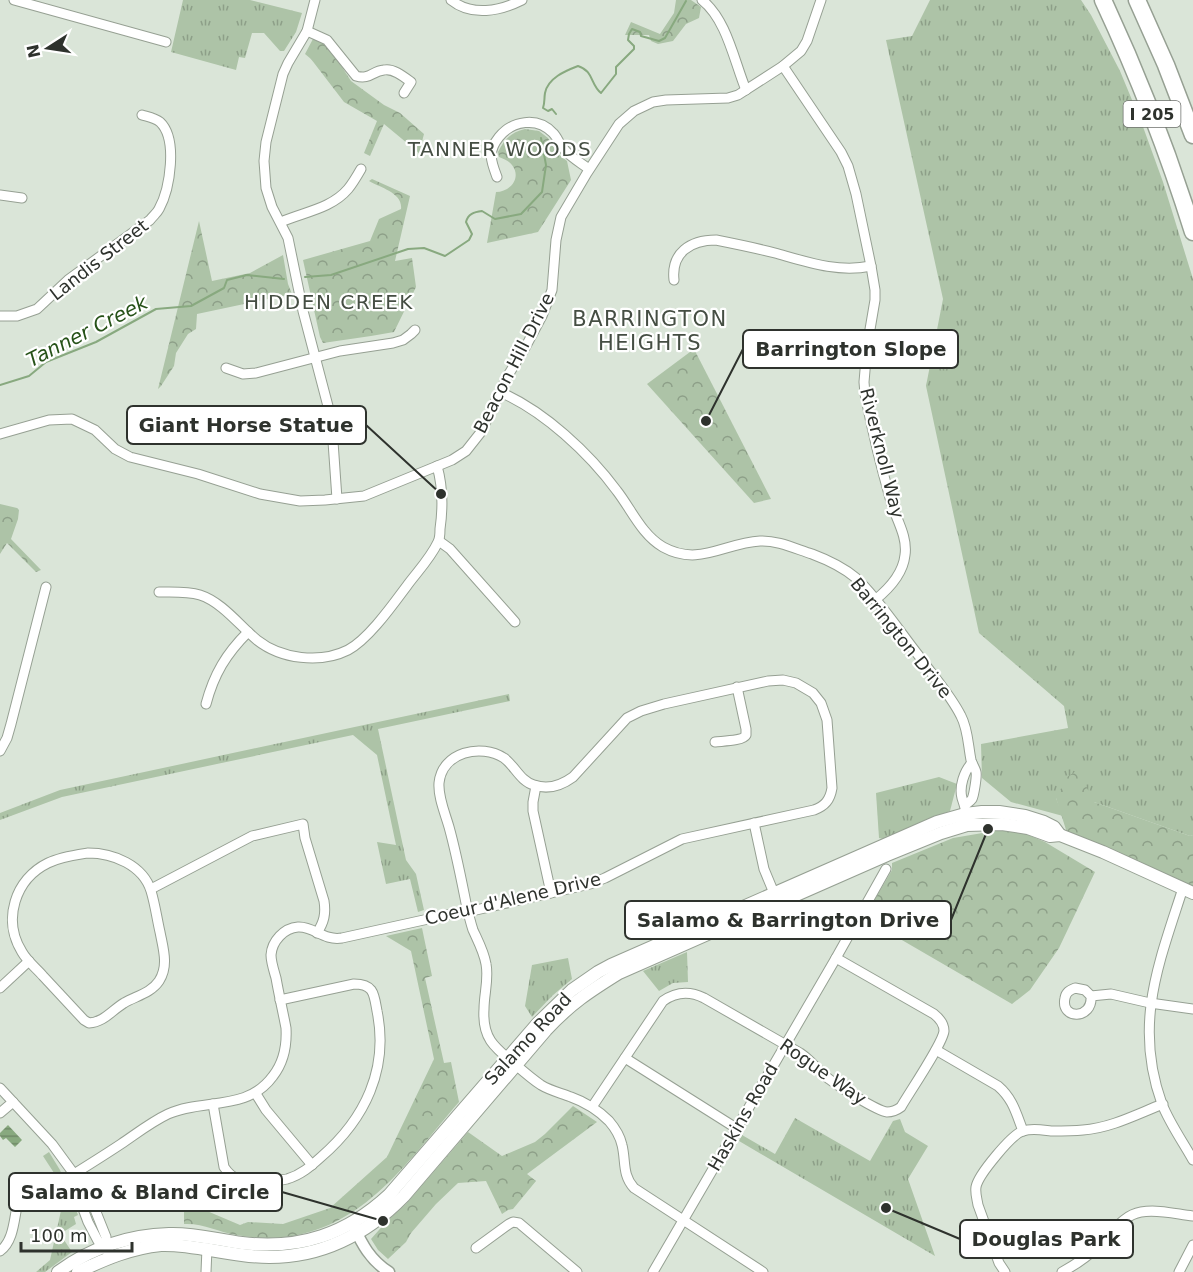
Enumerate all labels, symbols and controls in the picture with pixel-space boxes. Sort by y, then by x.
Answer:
north arrow [18,18,78,78]
text: N [23,42,45,60]
road number: I 205 [1124,101,1180,127]
district label: TANNER WOODS [407,137,592,161]
street label: Landis Street [45,215,152,304]
water label: Tanner Creek [22,289,153,372]
street label: Beacon Hill Drive [469,289,558,436]
district label: HIDDEN CREEK [244,290,414,314]
district label: BARRINGTON HEIGHTS [572,307,728,355]
callout: Barrington Slope [743,330,958,368]
text: Barrington Slope [755,337,947,361]
street label: Riverknoll Way [856,386,909,521]
callout: Giant Horse Statue [127,406,366,444]
text: Giant Horse Statue [138,413,354,437]
street label: Barrington Drive [846,573,956,702]
street label: Coeur d'Alene Drive [423,868,603,929]
callout: Salamo & Barrington Drive [625,901,951,939]
text: Salamo & Barrington Drive [637,908,939,932]
street label: Salamo Road [480,988,576,1089]
street label: Rogue Way [776,1034,871,1109]
street label: Haskins Road [703,1059,782,1174]
callout: Salamo & Bland Circle [9,1173,282,1211]
text: Salamo & Bland Circle [21,1180,269,1204]
scale bar [21,1215,132,1253]
callout: Douglas Park [960,1220,1133,1258]
text: 100 m [30,1225,88,1246]
text: Douglas Park [972,1227,1121,1251]

